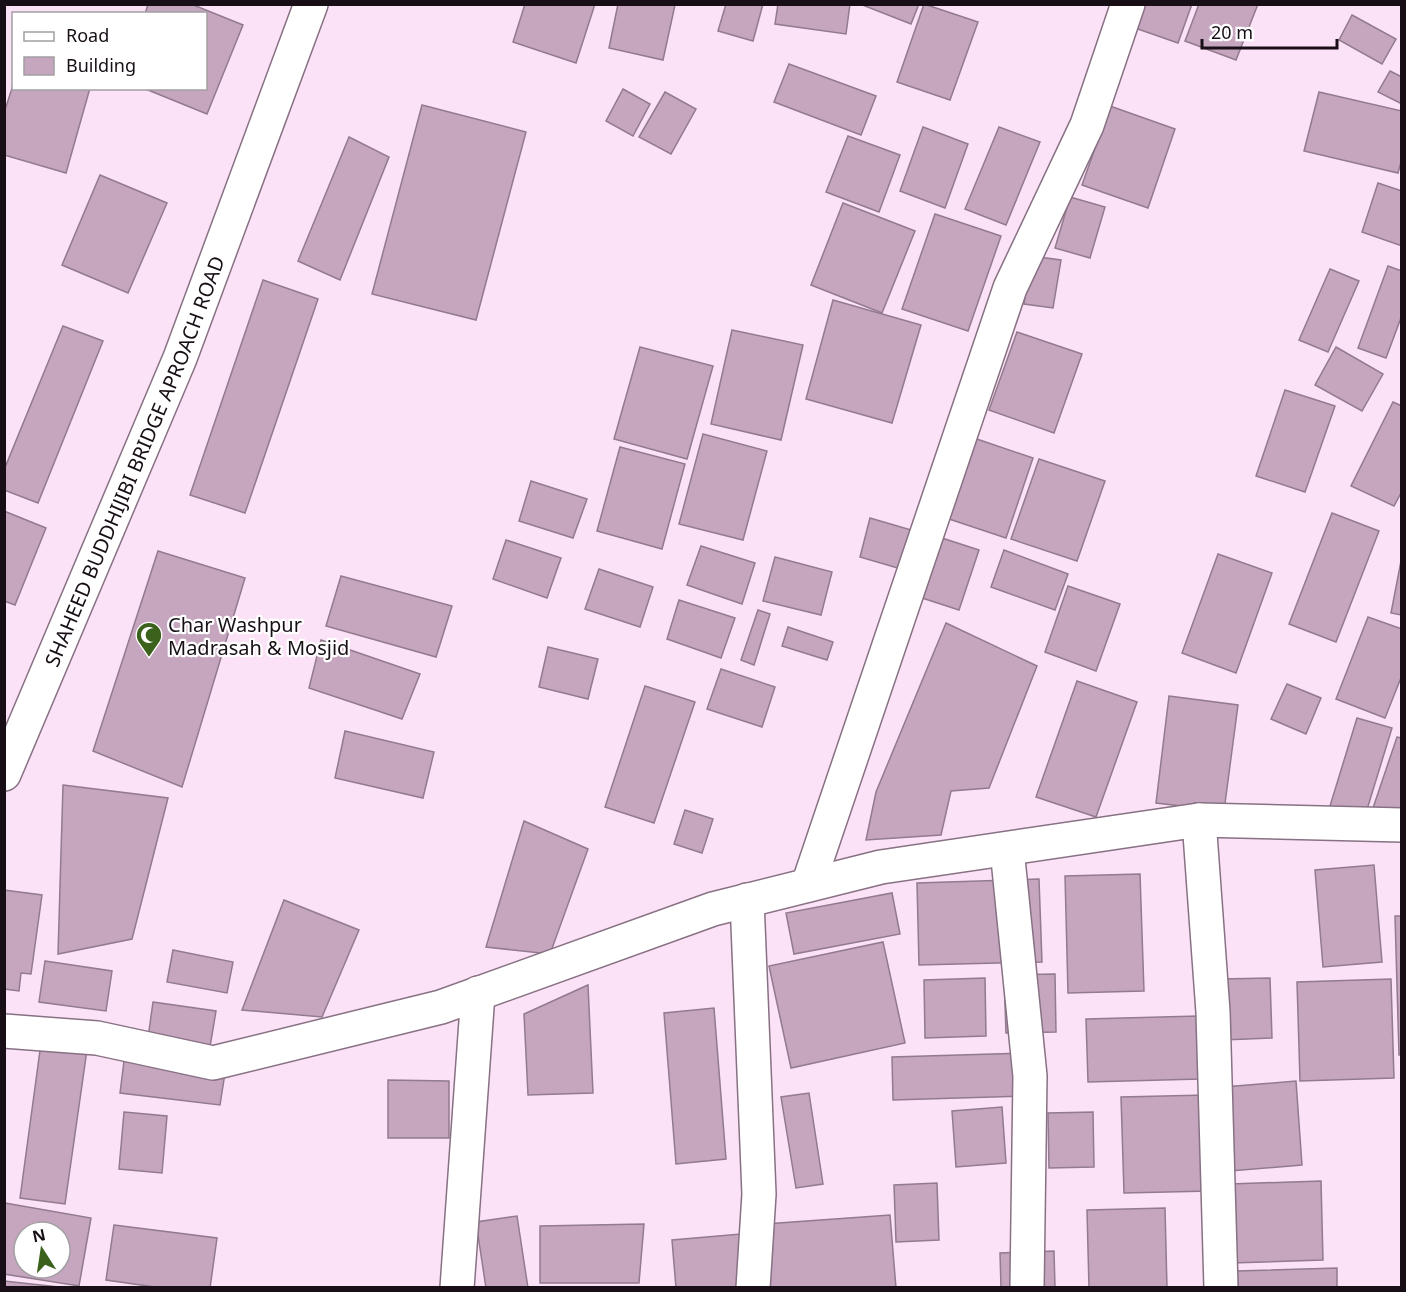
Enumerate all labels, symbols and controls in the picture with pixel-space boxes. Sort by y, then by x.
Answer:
legend [12,12,207,90]
scale bar [1202,12,1337,50]
text: 20 m [1211,20,1253,44]
text: Road [66,23,109,47]
text: Building [66,53,136,77]
street label: SHAHEED BUDDHIJIBI BRIDGE APROACH ROAD [38,252,230,670]
place label: Char Washpur Madrasah & Mosjid [168,611,349,661]
mosque icon: Char Washpur Madrasah & Mosjid [134,620,164,658]
north arrow [12,1220,72,1280]
text: N [30,1223,48,1247]

